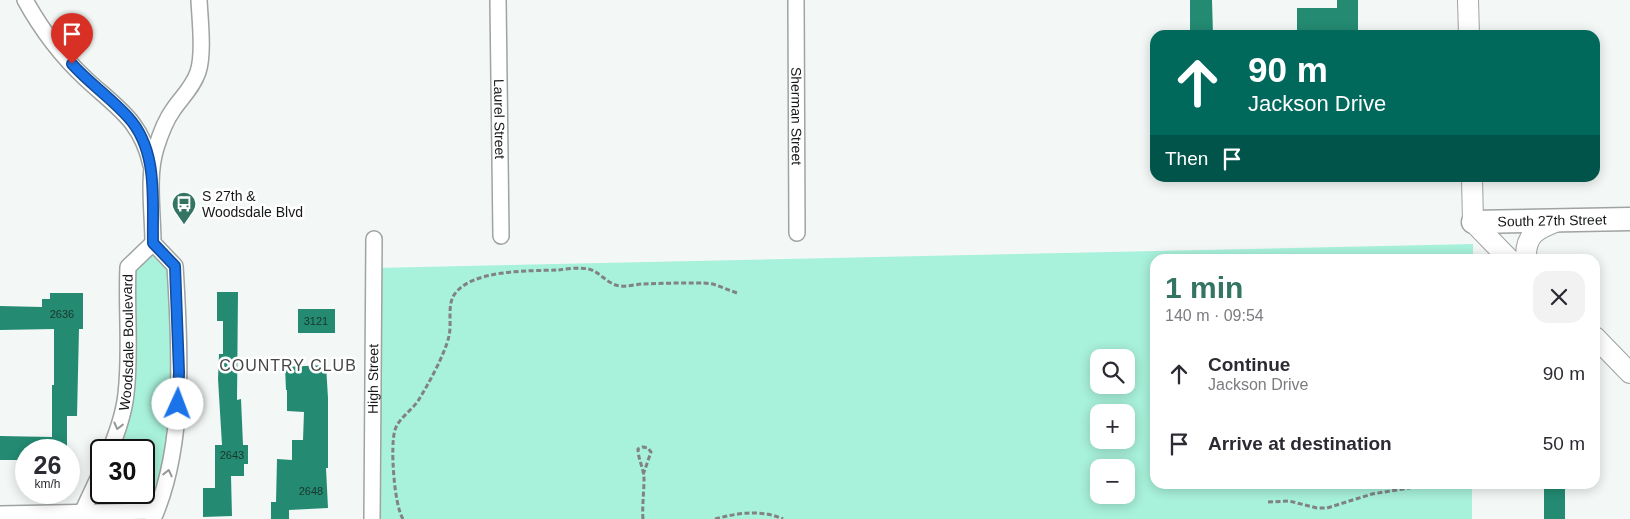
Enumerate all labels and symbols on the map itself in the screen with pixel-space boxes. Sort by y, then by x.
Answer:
pin [51,13,93,64]
street label: Sherman Street [788,67,805,165]
street label: Laurel Street [491,79,508,159]
place label: S 27th & Woodsdale Blvd [202,188,303,220]
bus stop icon: S 27th & Woodsdale Blvd [171,191,197,225]
street label: South 27th Street [1497,211,1607,230]
street label: Woodsdale Boulevard [115,274,136,412]
house number: 2636 [50,308,74,320]
house number: 3121 [304,315,328,327]
street label: High Street [365,344,381,414]
district label: COUNTRY CLUB [219,357,357,374]
position arrow [151,377,203,429]
one-way arrow [113,421,124,430]
speed limit sign: 30 [90,439,155,504]
house number: 2643 [220,449,244,461]
one-way arrow [162,468,173,477]
house number: 2648 [299,485,323,497]

